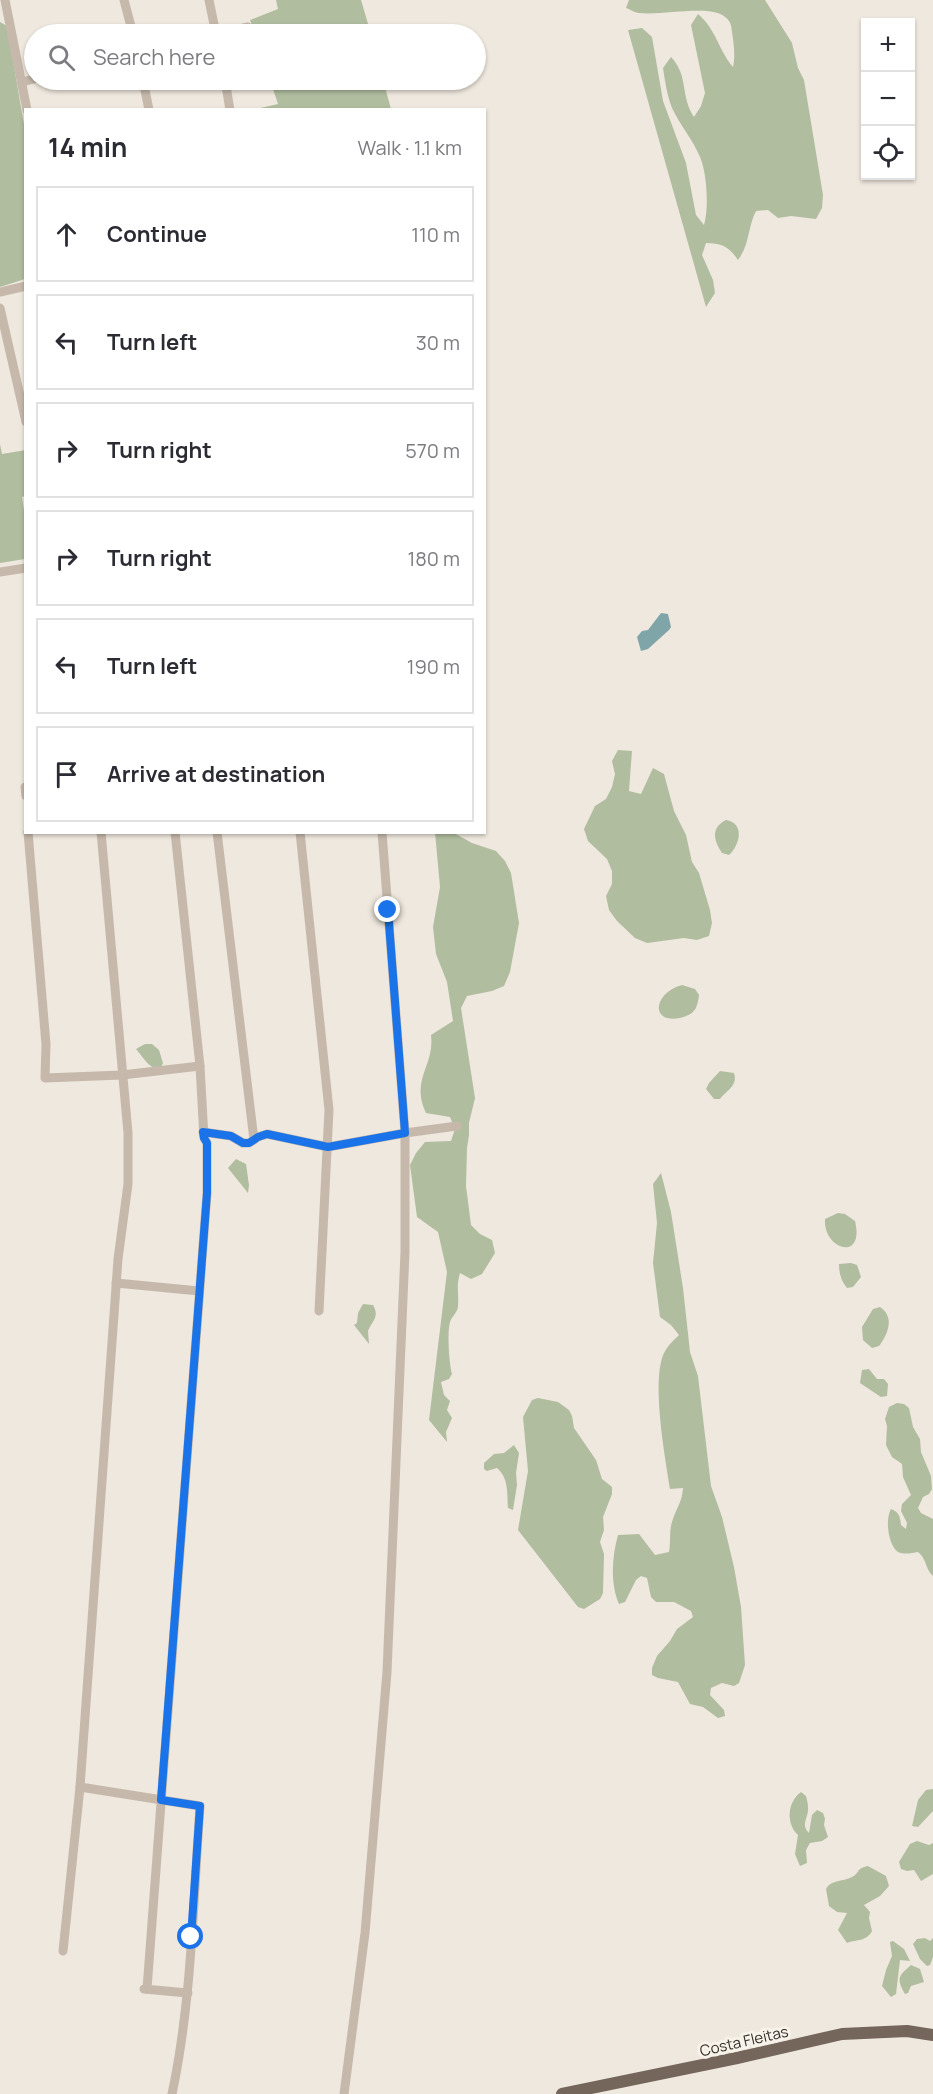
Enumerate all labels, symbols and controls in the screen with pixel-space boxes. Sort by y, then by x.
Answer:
map controls [861,18,915,180]
button: + [861,18,915,72]
search box [24,24,486,90]
icon: search [45,41,78,74]
text: Search here [93,42,215,72]
button: − [861,72,915,126]
button: locate [861,126,915,180]
text: 14 min [48,129,127,165]
text: Walk · 1.1 km [358,134,462,161]
icon: ahead [50,218,83,251]
text: Continue [107,219,207,249]
text: 110 m [411,221,460,248]
icon: left [50,326,83,359]
text: Turn left [107,327,197,357]
text: 30 m [416,329,460,356]
icon: right [50,434,83,467]
text: Turn right [107,435,212,465]
text: 570 m [405,437,460,464]
icon: right [50,542,83,575]
text: Turn right [107,543,212,573]
text: 180 m [407,545,460,572]
icon: left [50,650,83,683]
text: Turn left [107,651,197,681]
text: 190 m [407,653,460,680]
icon: arrive [50,758,83,791]
text: Arrive at destination [107,759,325,789]
route end [374,896,400,922]
route start [177,1923,203,1949]
street label: Costa Fleitas [698,2021,790,2061]

